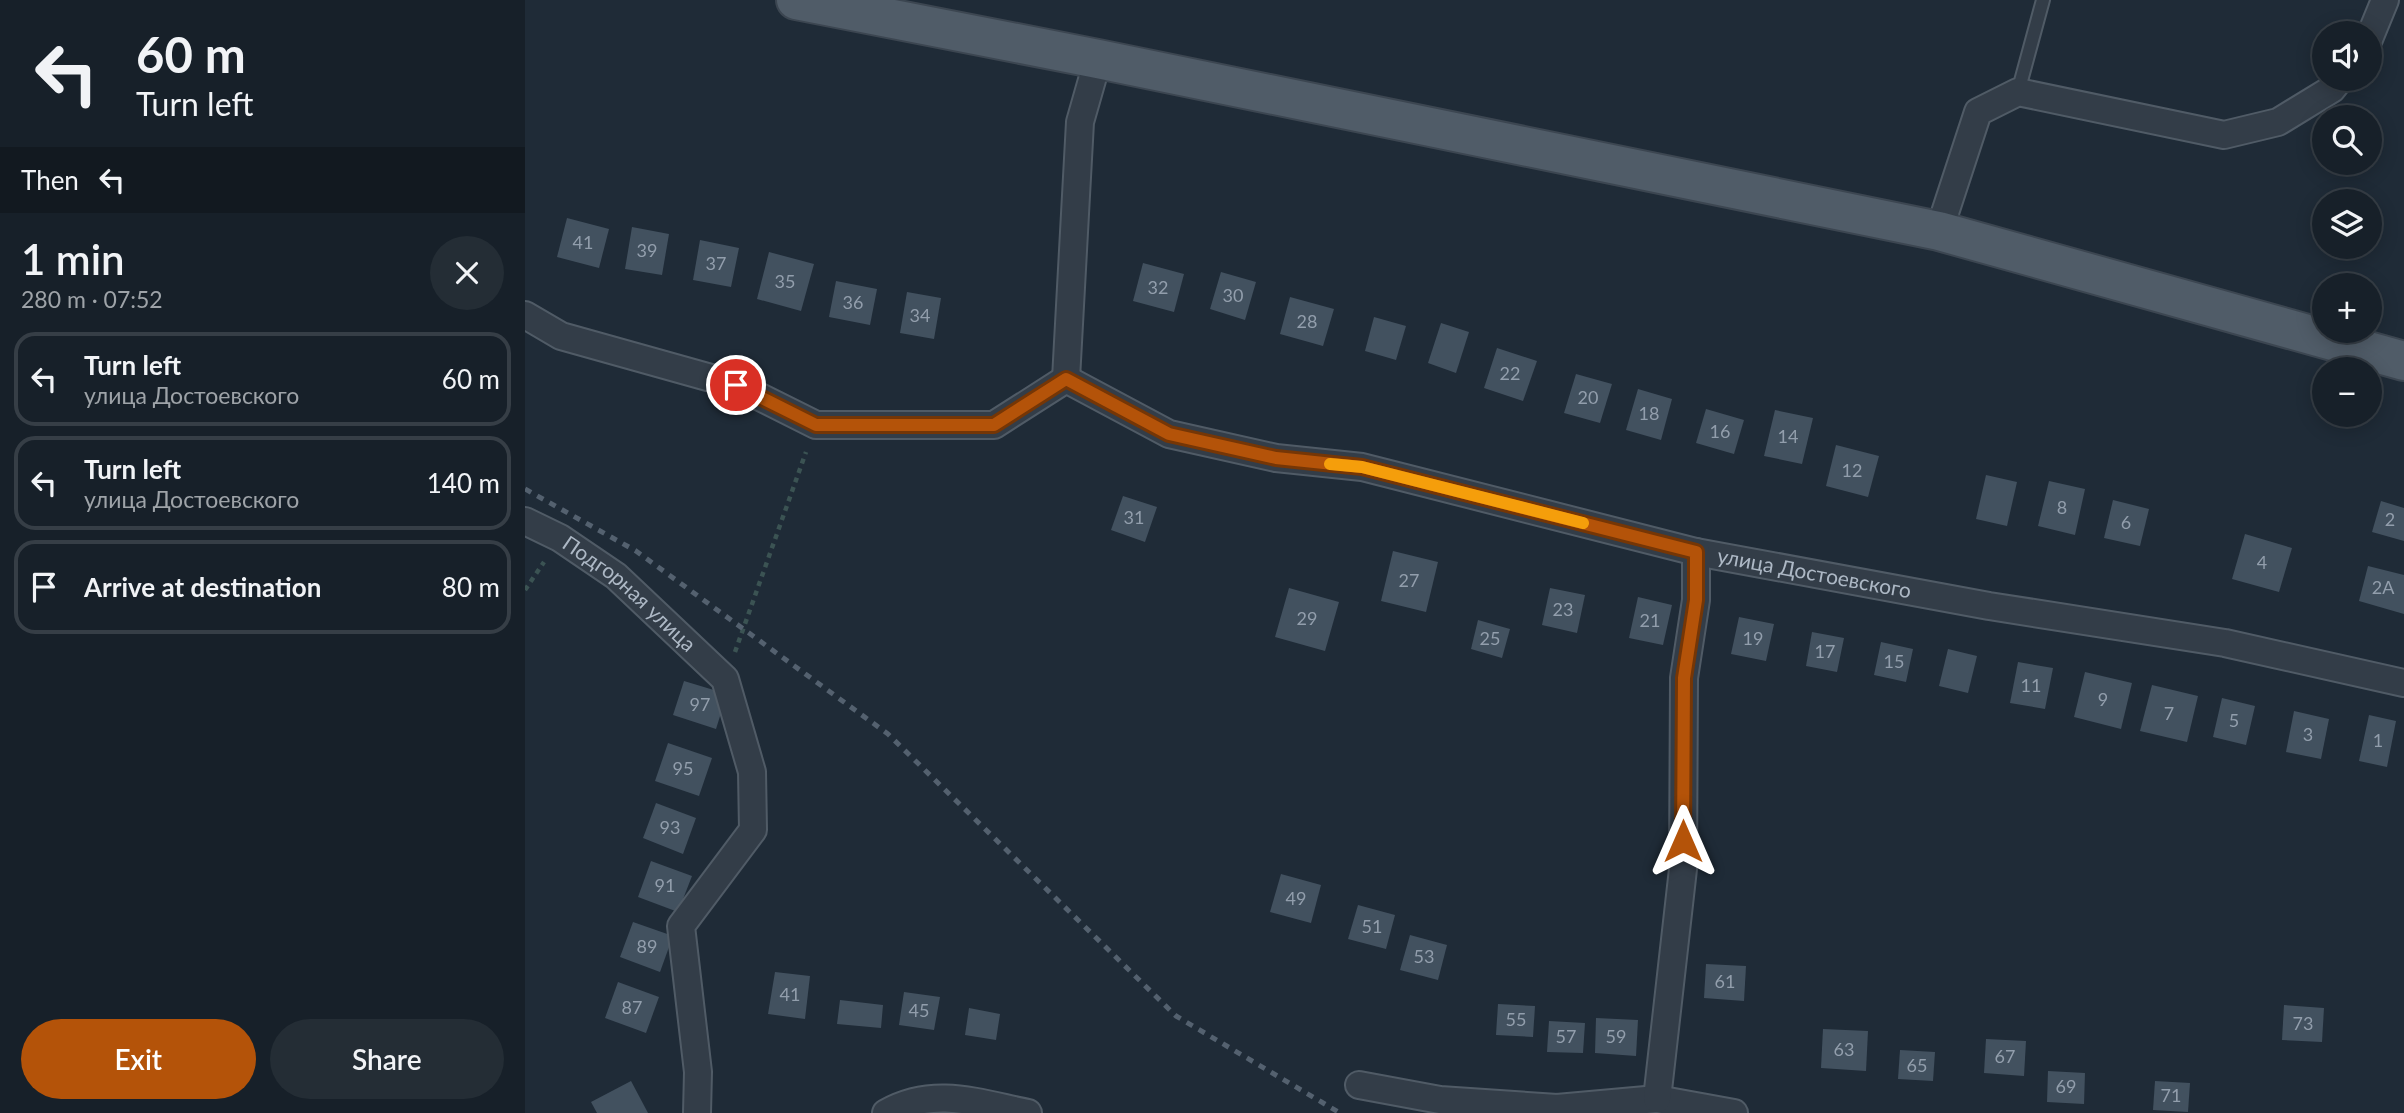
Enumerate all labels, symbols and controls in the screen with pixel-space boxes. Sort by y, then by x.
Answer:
map controls [2312,21,2382,427]
button: sound [2312,21,2382,91]
text: 60 m [136,25,246,83]
icon: left [21,28,112,119]
text: Turn left [136,84,253,123]
button: search [2312,105,2382,175]
icon: left [93,161,131,199]
text: Then [21,164,79,196]
button: layers [2312,189,2382,259]
house number: 41 [573,231,593,253]
text: 1 min [21,234,125,284]
button: close [430,236,504,310]
house number: 39 [637,239,657,261]
house number: 37 [706,252,726,274]
house number: 35 [775,270,795,292]
button: + [2312,273,2382,343]
house number: 32 [1148,276,1168,298]
house number: 30 [1223,284,1243,306]
text: 280 m · 07:52 [21,285,163,313]
house number: 36 [843,291,863,313]
house number: 34 [910,304,930,326]
house number: 28 [1297,310,1317,332]
text: Turn left [84,349,181,381]
pin [706,355,766,415]
button: − [2312,357,2382,427]
icon: left [25,360,63,398]
house number: 22 [1500,362,1520,384]
text: 60 m [442,363,500,395]
icon: arrive [717,366,755,404]
text: улица Достоевского [84,381,299,409]
house number: 20 [1578,386,1598,408]
house number: 18 [1639,402,1659,424]
house number: 16 [1710,420,1730,442]
house number: 14 [1778,425,1798,447]
text: Turn left [84,453,181,485]
house number: 12 [1842,459,1862,481]
icon: left [25,464,63,502]
text: 140 m [427,467,500,499]
text: улица Достоевского [84,485,299,513]
house number: 8 [2057,496,2067,518]
house number: 31 [1124,506,1144,528]
house number: 2 [2385,508,2395,530]
house number: 6 [2121,511,2131,533]
street label: Подгорная улица [558,530,702,656]
street label: улица Достоевского [1715,542,1914,602]
house number: 4 [2257,551,2267,573]
icon: arrive [25,568,63,606]
house number: 27 [1399,569,1419,591]
text: Arrive at destination [84,571,321,603]
text: 80 m [442,571,500,603]
house number: 2А [2372,576,2395,598]
house number: 23 [1553,598,1573,620]
house number: 29 [1297,607,1317,629]
house number: 21 [1640,609,1660,631]
house number: 25 [1480,627,1500,649]
house number: 19 [1743,627,1763,649]
house number: 17 [1815,640,1835,662]
house number: 15 [1884,650,1904,672]
house number: 11 [2021,674,2041,696]
house number: 9 [2098,688,2108,710]
house number: 97 [690,693,710,715]
house number: 7 [2164,702,2174,724]
house number: 5 [2229,709,2239,731]
house number: 3 [2303,723,2313,745]
house number: 1 [2373,729,2383,751]
house number: 95 [673,757,693,779]
position arrow [1646,804,1720,878]
house number: 93 [660,816,680,838]
house number: 91 [655,874,675,896]
house number: 49 [1286,887,1306,909]
house number: 51 [1362,915,1382,937]
house number: 89 [637,935,657,957]
house number: 53 [1414,945,1434,967]
house number: 61 [1715,970,1735,992]
house number: 41 [780,983,800,1005]
house number: 87 [622,996,642,1018]
house number: 45 [909,999,929,1021]
house number: 55 [1506,1008,1526,1030]
house number: 73 [2293,1012,2313,1034]
button: Exit [21,1019,256,1099]
button: Share [270,1019,504,1099]
house number: 57 [1556,1025,1576,1047]
house number: 59 [1606,1025,1626,1047]
house number: 63 [1834,1038,1854,1060]
house number: 67 [1995,1045,2015,1067]
house number: 65 [1907,1054,1927,1076]
house number: 69 [2056,1075,2076,1097]
house number: 71 [2161,1084,2181,1106]

